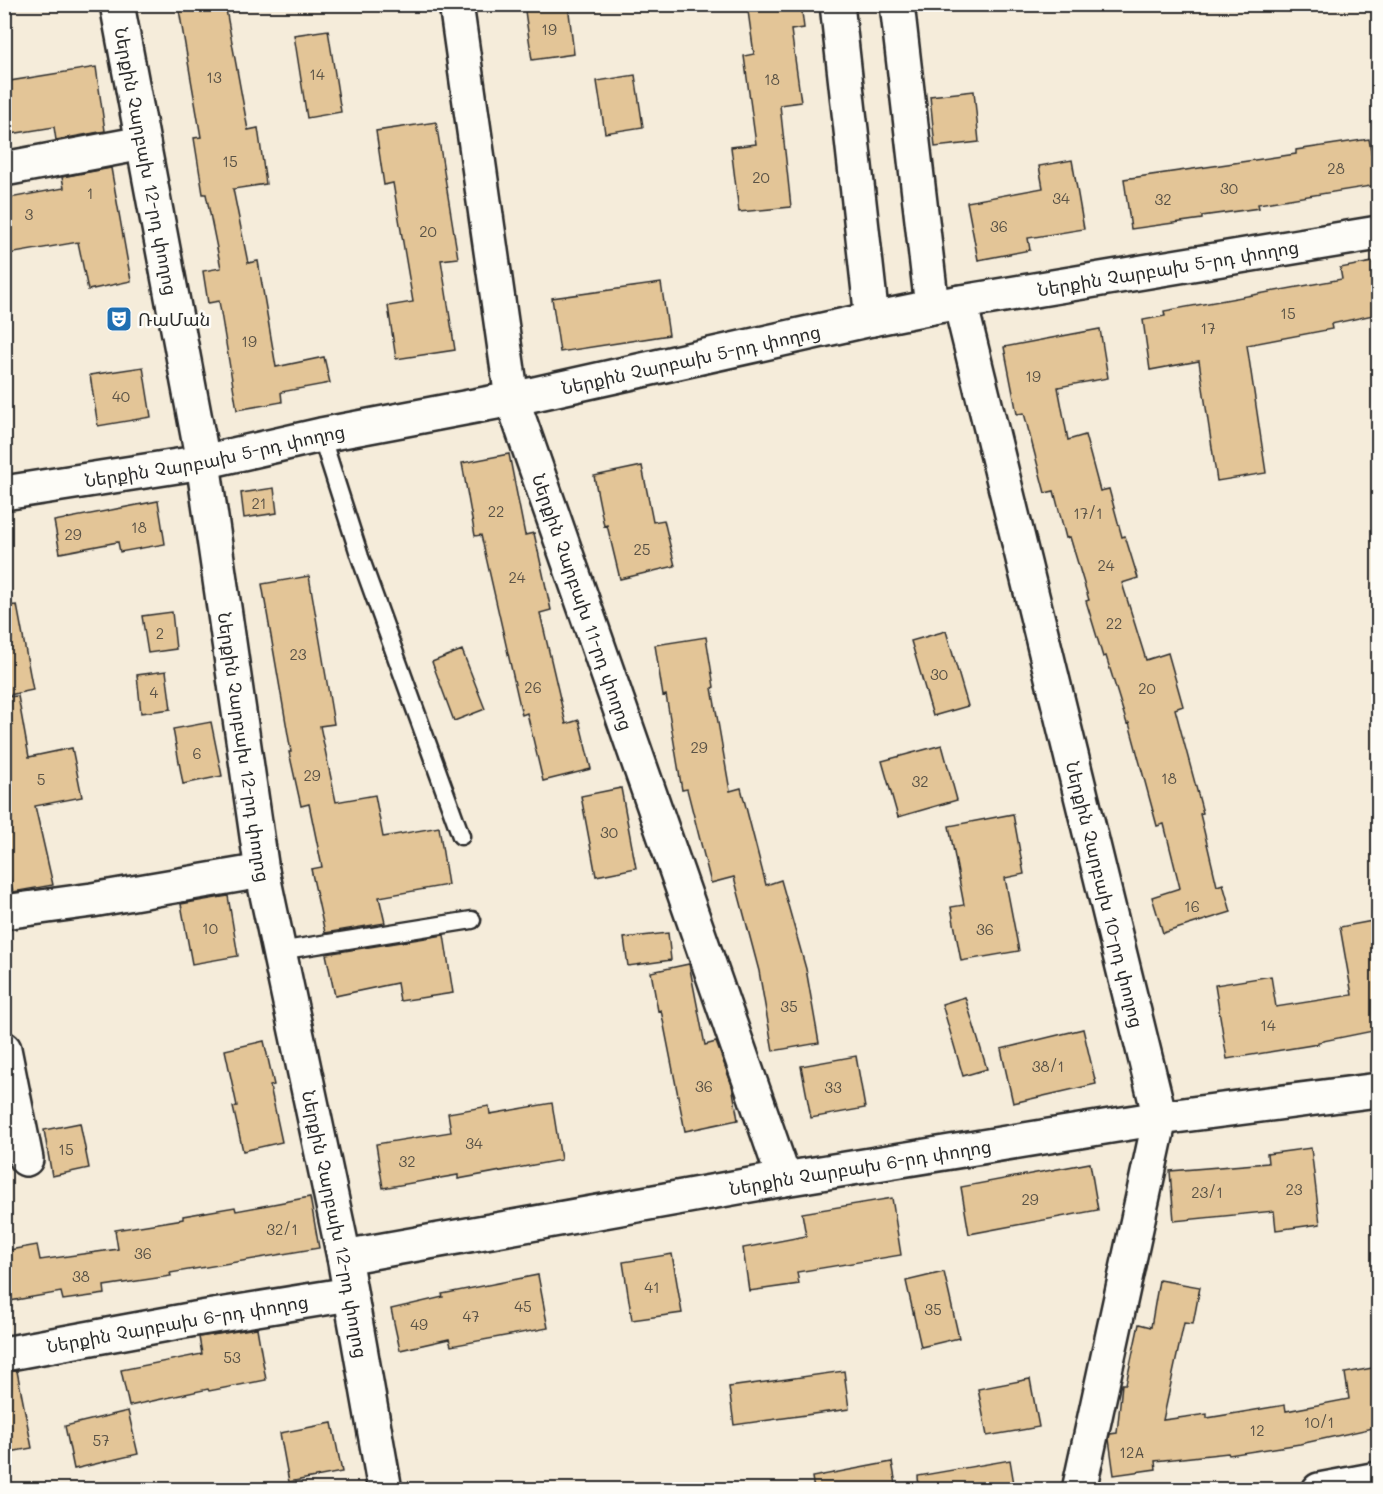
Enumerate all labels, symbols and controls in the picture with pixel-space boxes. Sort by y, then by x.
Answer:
house number: 19 [541,19,557,39]
street label: Ներքին Չարբախ 12-րդ փողոց [110,25,183,297]
house number: 14 [309,64,325,84]
house number: 13 [206,67,222,87]
house number: 18 [764,69,780,89]
house number: 15 [222,151,238,171]
house number: 28 [1327,158,1345,178]
house number: 20 [752,167,770,187]
house number: 30 [1220,178,1238,198]
house number: 1 [87,183,93,203]
house number: 34 [1052,188,1070,208]
house number: 32 [1154,189,1172,209]
house number: 3 [25,204,34,224]
house number: 36 [990,216,1008,236]
house number: 20 [419,221,437,241]
street label: Ներքին Չարբախ 5-րդ փողոց [1035,234,1301,301]
house number: 15 [1280,303,1296,323]
theatre icon: ՌաՄան [104,304,134,334]
place label: ՌաՄան [138,307,210,331]
house number: 17 [1200,318,1216,338]
street label: Ներքին Չարբախ 5-րդ փողոց [559,319,823,400]
house number: 19 [241,331,257,351]
house number: 19 [1025,366,1041,386]
house number: 40 [112,386,130,406]
street label: Ներքին Չարբախ 5-րդ փողոց [83,419,347,492]
street label: Ներքին Չարբախ 11-րդ փողոց [527,470,639,734]
house number: 21 [251,493,267,513]
house number: 22 [488,501,504,521]
house number: 17/1 [1073,503,1103,523]
house number: 18 [131,517,147,537]
house number: 29 [64,524,82,544]
house number: 25 [633,539,651,559]
house number: 24 [1097,555,1115,575]
house number: 24 [508,567,526,587]
street label: Ներքին Չարբախ 12-րդ փողոց [213,611,276,884]
house number: 22 [1106,613,1122,633]
house number: 2 [156,623,164,643]
house number: 23 [289,644,307,664]
house number: 30 [930,664,948,684]
house number: 26 [524,677,542,697]
house number: 20 [1138,678,1156,698]
house number: 4 [150,682,159,702]
house number: 29 [690,737,708,757]
house number: 6 [192,743,202,763]
street label: Ներքին Չարբախ 10-րդ փողոց [1061,759,1149,1030]
house number: 29 [303,765,321,785]
house number: 18 [1161,768,1177,788]
house number: 5 [37,769,45,789]
house number: 32 [911,771,929,791]
house number: 30 [600,822,618,842]
house number: 16 [1184,896,1200,916]
house number: 10 [202,918,218,938]
house number: 36 [976,919,994,939]
house number: 35 [780,996,798,1016]
house number: 14 [1260,1015,1276,1035]
house number: 38/1 [1032,1056,1064,1076]
house number: 36 [695,1076,713,1096]
house number: 33 [824,1077,842,1097]
street label: Ներքին Չարբախ 12-րդ փողոց [297,1088,374,1360]
house number: 34 [465,1133,483,1153]
street label: Ներքին Չարբախ 6-րդ փողոց [727,1134,993,1200]
house number: 15 [58,1139,74,1159]
house number: 32 [398,1151,416,1171]
house number: 23 [1285,1179,1303,1199]
house number: 23/1 [1191,1182,1223,1202]
house number: 29 [1021,1189,1039,1209]
house number: 32/1 [266,1219,298,1239]
house number: 36 [134,1243,152,1263]
house number: 38 [72,1266,90,1286]
house number: 41 [644,1277,660,1297]
street label: Ներքին Չարբախ 6-րդ փողոց [45,1289,310,1358]
house number: 45 [514,1296,532,1316]
house number: 35 [924,1299,942,1319]
house number: 47 [462,1306,480,1326]
house number: 49 [410,1314,428,1334]
house number: 53 [223,1347,241,1367]
house number: 10/1 [1304,1412,1334,1432]
house number: 12 [1249,1420,1265,1440]
house number: 57 [92,1430,110,1450]
house number: 12A [1119,1442,1145,1462]

